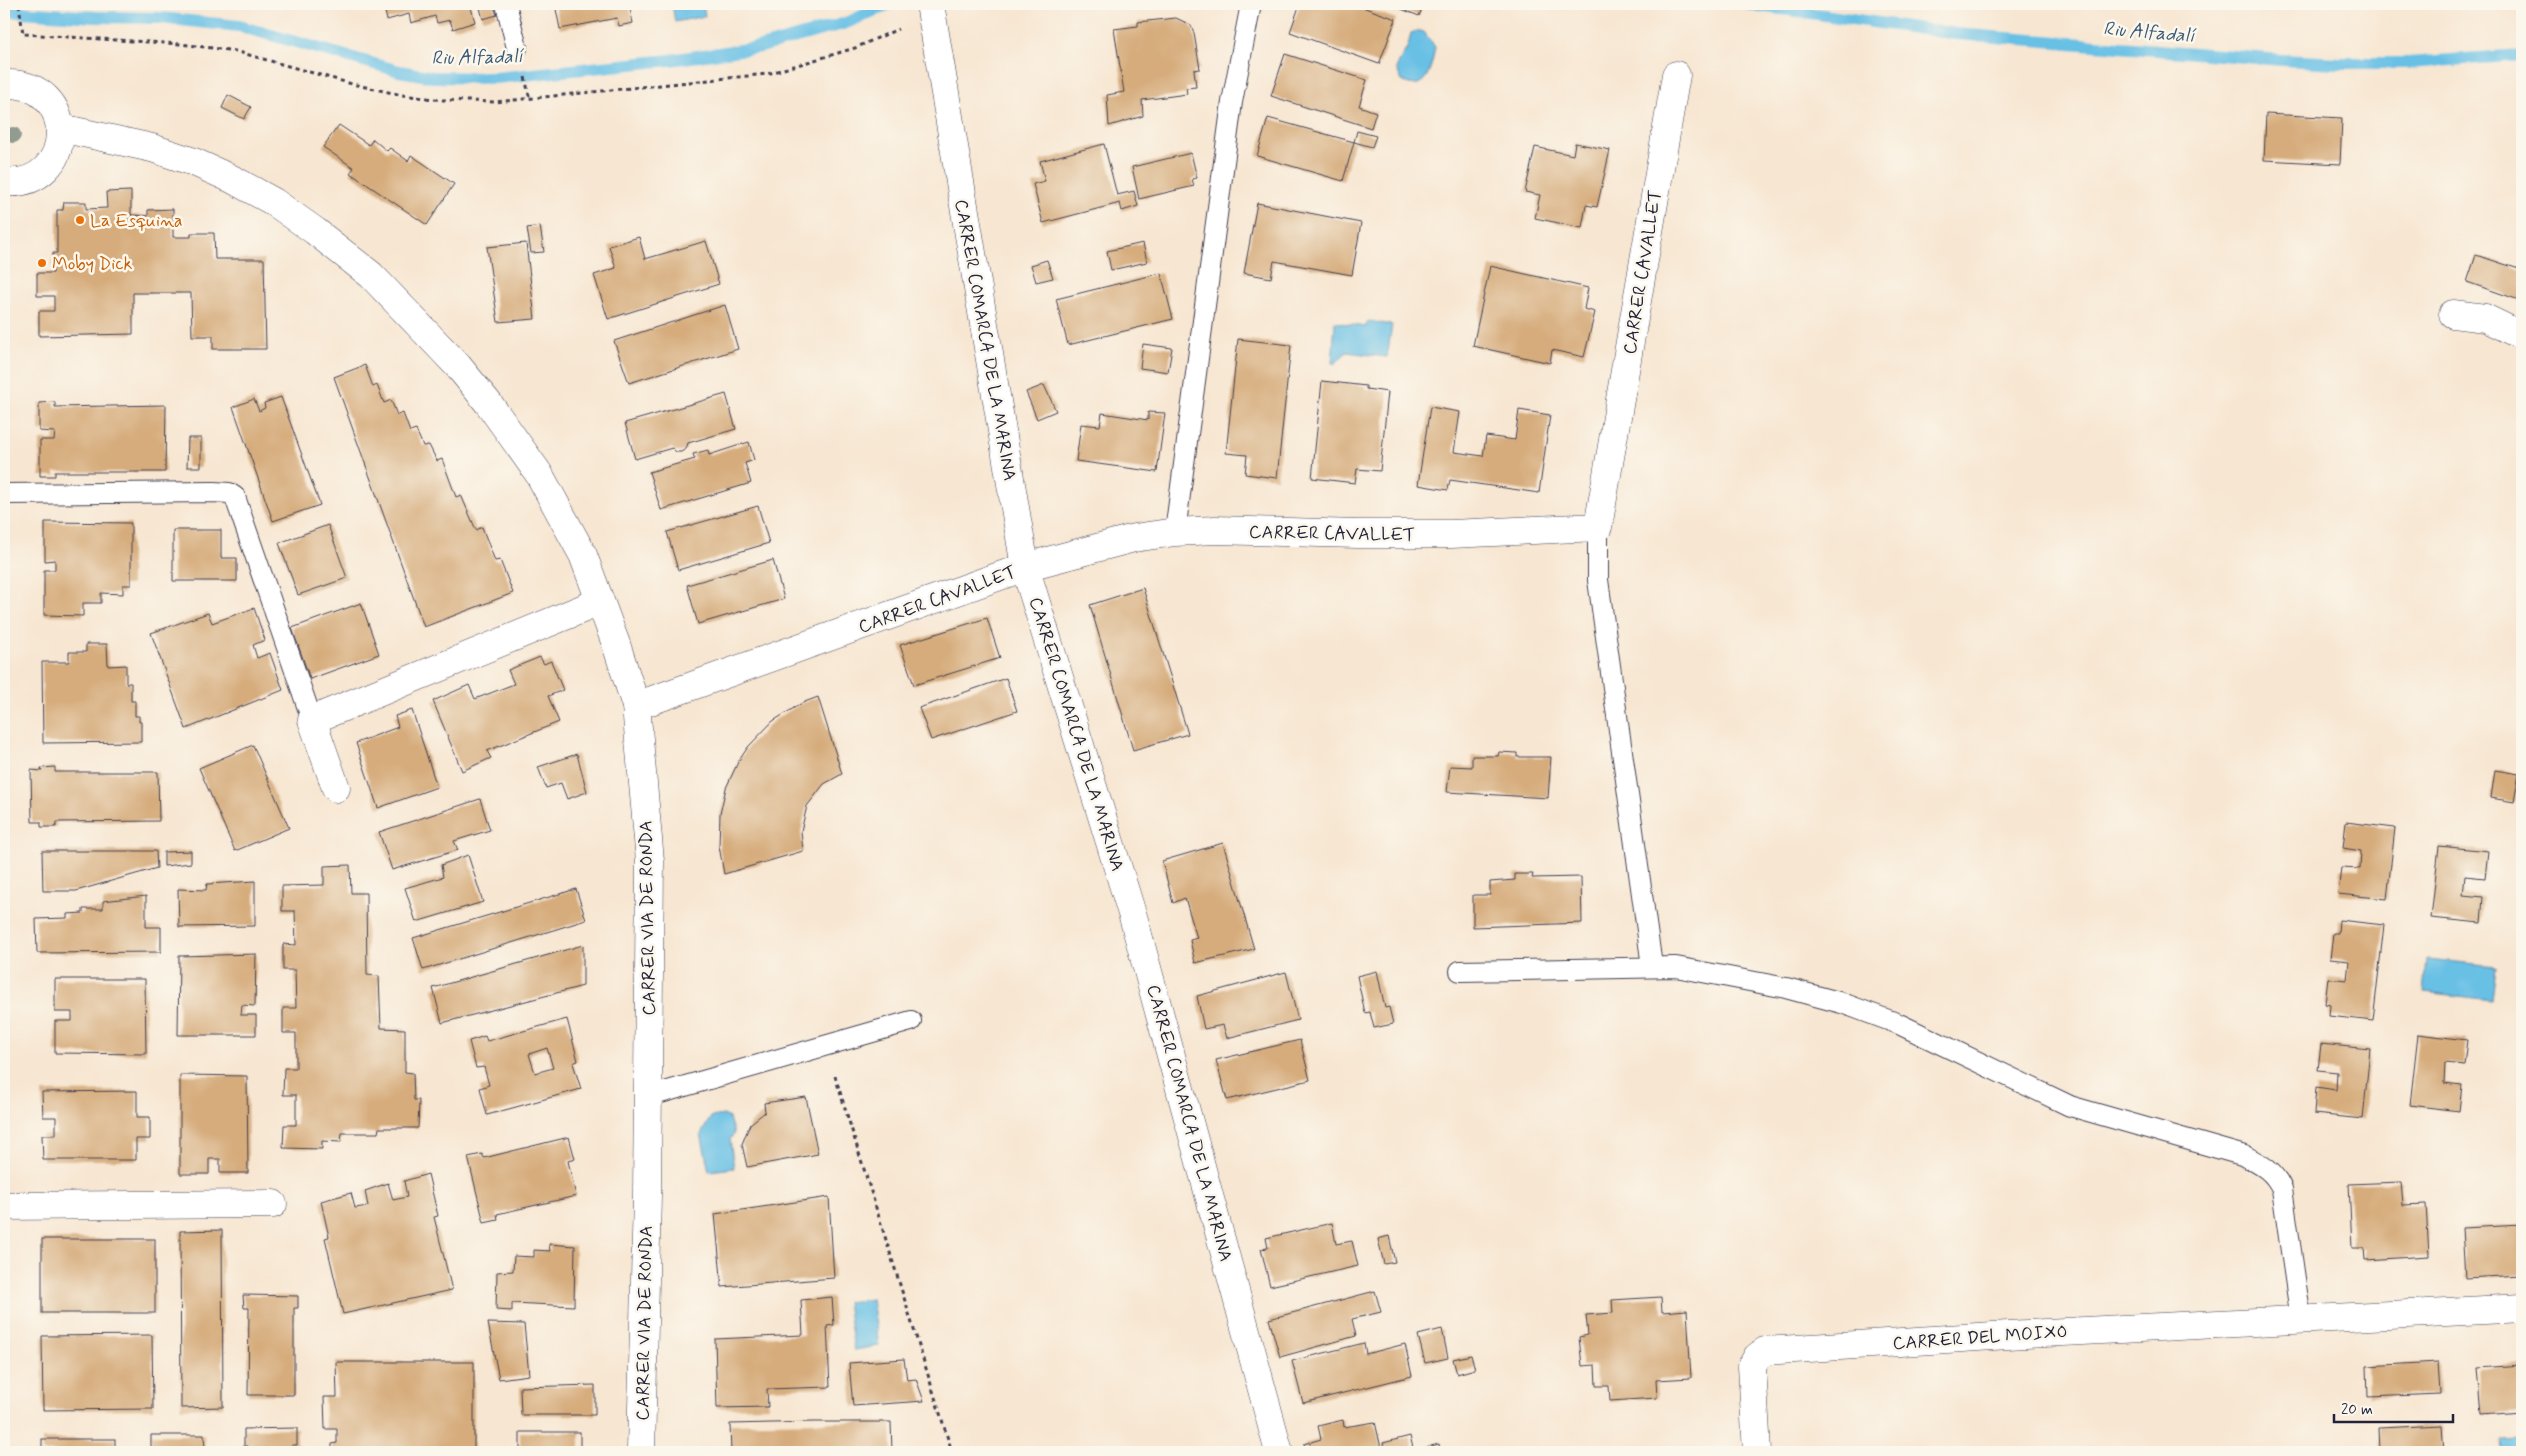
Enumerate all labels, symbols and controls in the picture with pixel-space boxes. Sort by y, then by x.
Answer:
water label: Riu Alfadalí [2102,16,2197,49]
water label: Riu Alfadalí [431,44,525,71]
street label: CARRER CAVALLET [1618,188,1668,356]
street label: CARRER COMARCA DE LA MARINA [948,197,1022,483]
place label: La Esquina [90,209,183,233]
marker: La Esquina [74,214,86,226]
place label: Moby Dick [52,252,133,276]
marker: Moby Dick [36,257,48,269]
street label: CARRER CAVALLET [1249,521,1415,547]
street label: CARRER CAVALLET [855,560,1020,640]
street label: CARRER COMARCA DE LA MARINA [1023,594,1129,874]
street label: CARRER VIA DE RONDA [634,820,662,1016]
street label: CARRER COMARCA DE LA MARINA [1140,982,1238,1264]
street label: CARRER VIA DE RONDA [631,1225,659,1421]
street label: CARRER DEL MOIXO [1892,1320,2068,1356]
scale bar [2334,1391,2452,1423]
text: 20 m [2341,1400,2373,1420]

